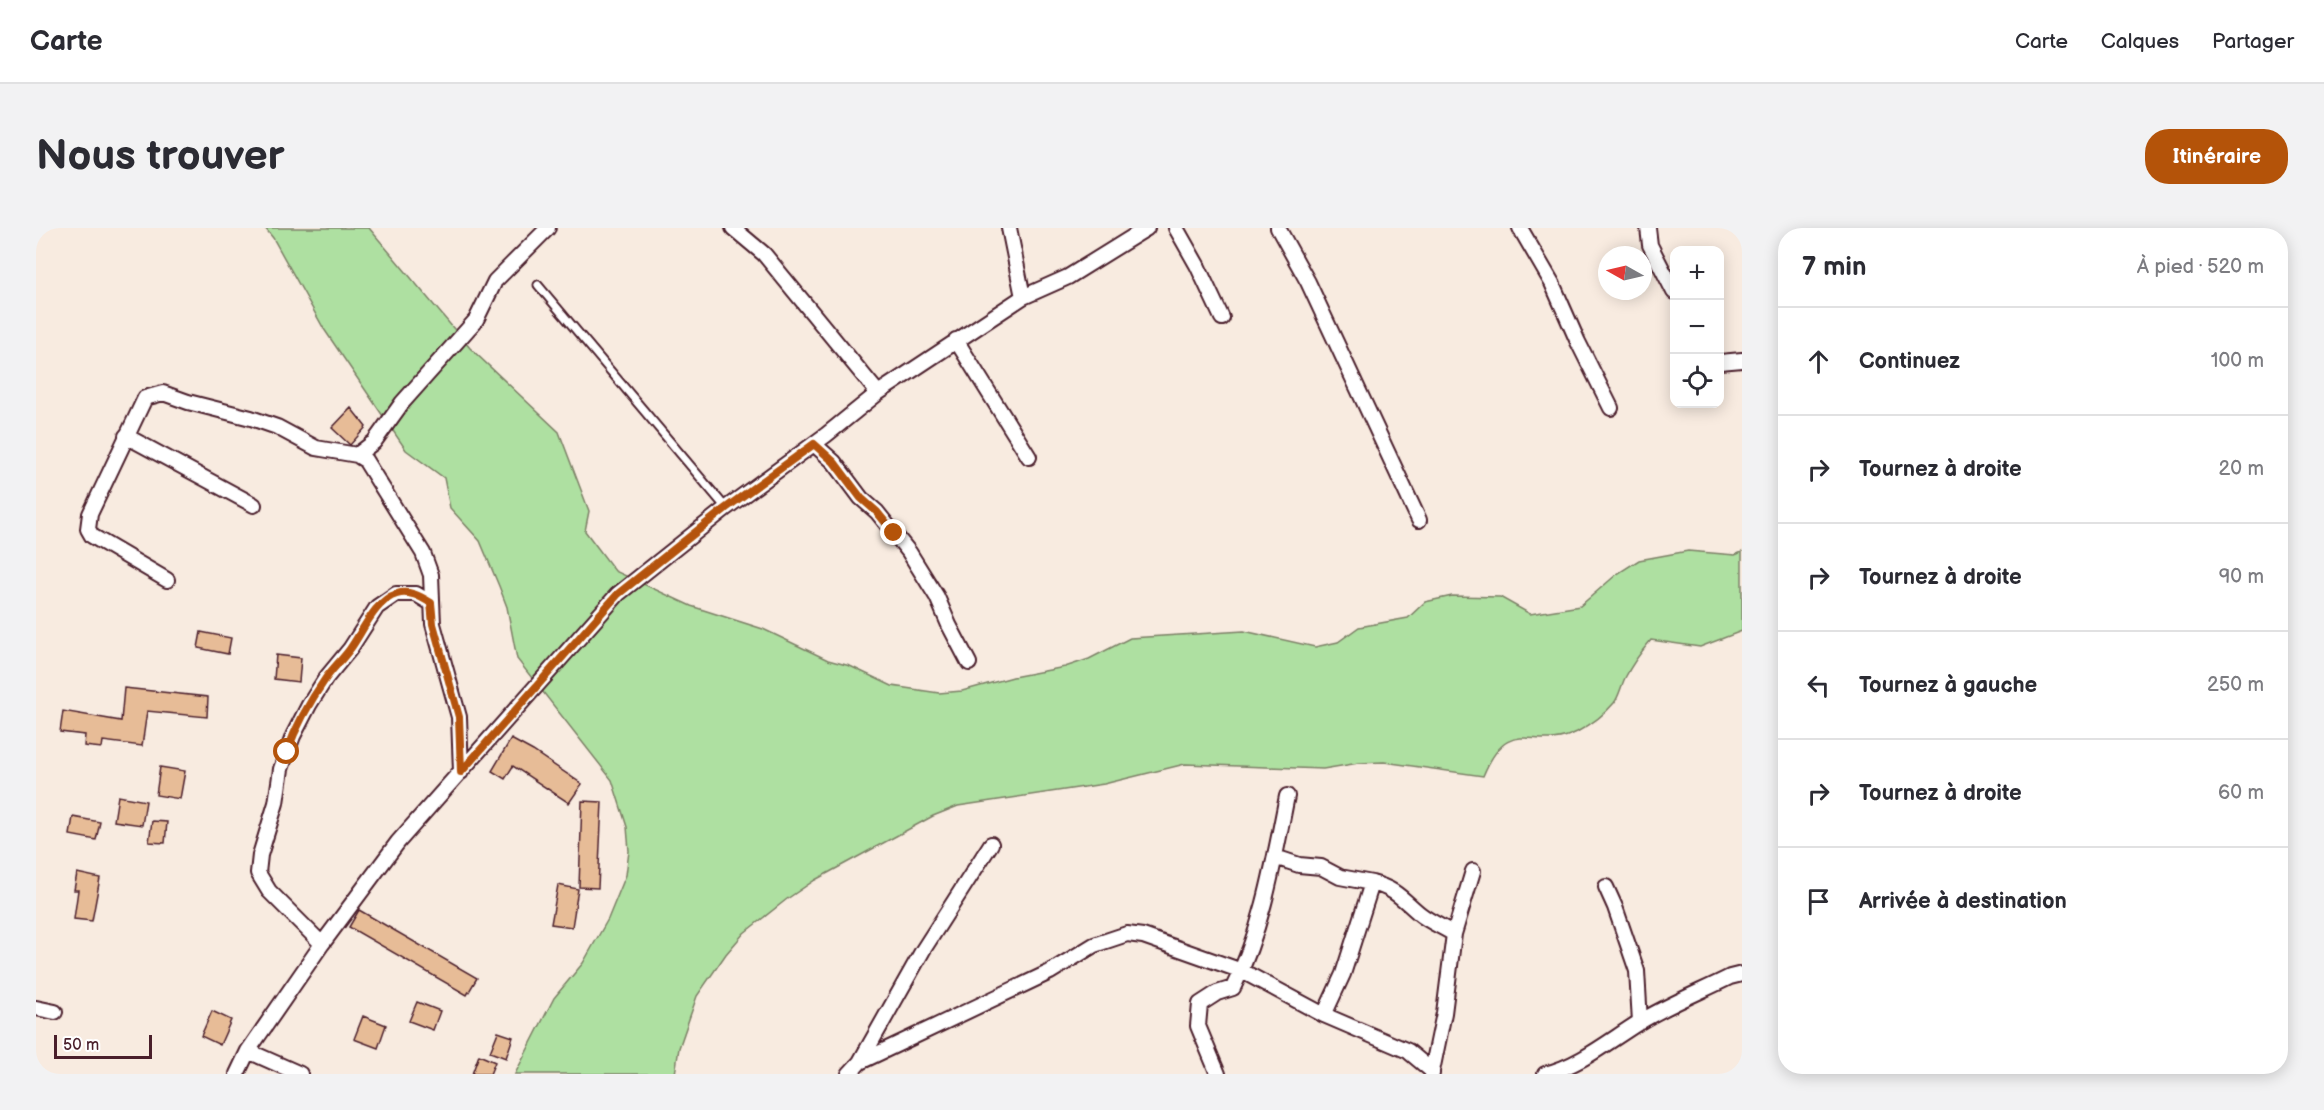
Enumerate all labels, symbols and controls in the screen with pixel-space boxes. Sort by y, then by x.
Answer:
text: Carte [30,25,103,58]
text: Carte [2015,29,2068,54]
text: Calques [2101,29,2179,54]
text: Partager [2212,29,2294,54]
button: Itinéraire [2145,129,2288,184]
text: Nous trouver [36,131,284,182]
north arrow [1598,246,1652,300]
map controls [1670,246,1724,408]
button: + [1670,246,1724,300]
text: 7 min [1802,252,1866,283]
text: À pied · 520 m [2137,255,2264,279]
button: − [1670,300,1724,354]
icon: ahead [1802,345,1835,378]
text: Continuez [1859,348,1960,375]
text: 100 m [2211,349,2264,373]
button: locate [1670,354,1724,408]
icon: right [1802,453,1835,486]
text: Tournez à droite [1859,456,2022,483]
text: 20 m [2219,457,2264,481]
route end [880,519,906,545]
icon: right [1802,561,1835,594]
text: Tournez à droite [1859,564,2022,591]
text: 90 m [2219,565,2264,589]
icon: left [1802,669,1835,702]
text: Tournez à gauche [1859,672,2037,699]
text: 250 m [2207,673,2264,697]
route start [273,738,299,764]
icon: right [1802,777,1835,810]
text: Tournez à droite [1859,780,2022,807]
text: 60 m [2218,781,2264,805]
icon: arrive [1802,885,1835,918]
text: Arrivée à destination [1859,888,2067,915]
scale bar [54,1032,152,1060]
text: 50 m [63,1036,99,1055]

